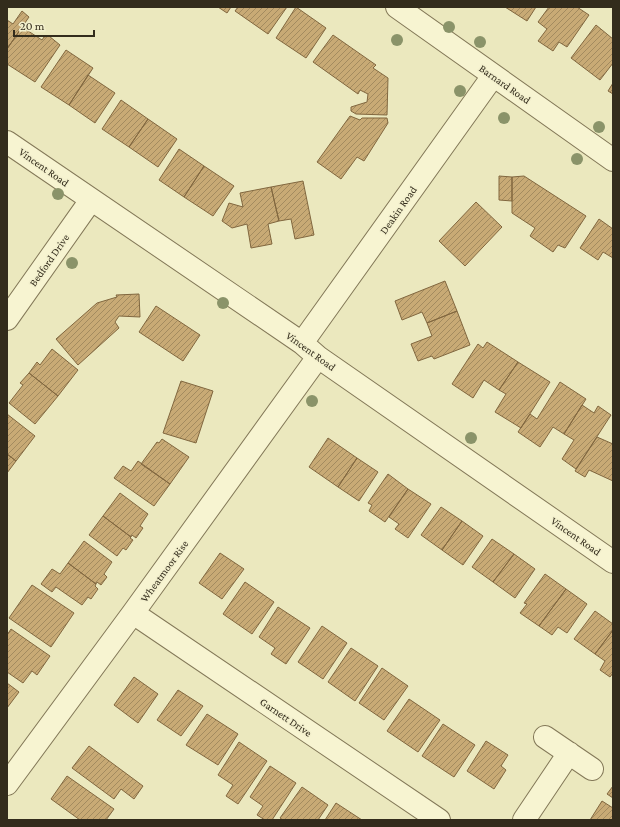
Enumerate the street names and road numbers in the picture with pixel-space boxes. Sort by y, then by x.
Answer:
street label: Barnard Road [477,62,533,106]
street label: Vincent Road [17,145,71,189]
street label: Deakin Road [377,184,419,236]
street label: Bedford Drive [27,232,71,288]
street label: Vincent Road [284,329,338,373]
street label: Vincent Road [549,514,603,558]
street label: Wheatmoor Rise [138,538,191,604]
street label: Garnett Drive [258,695,314,739]

